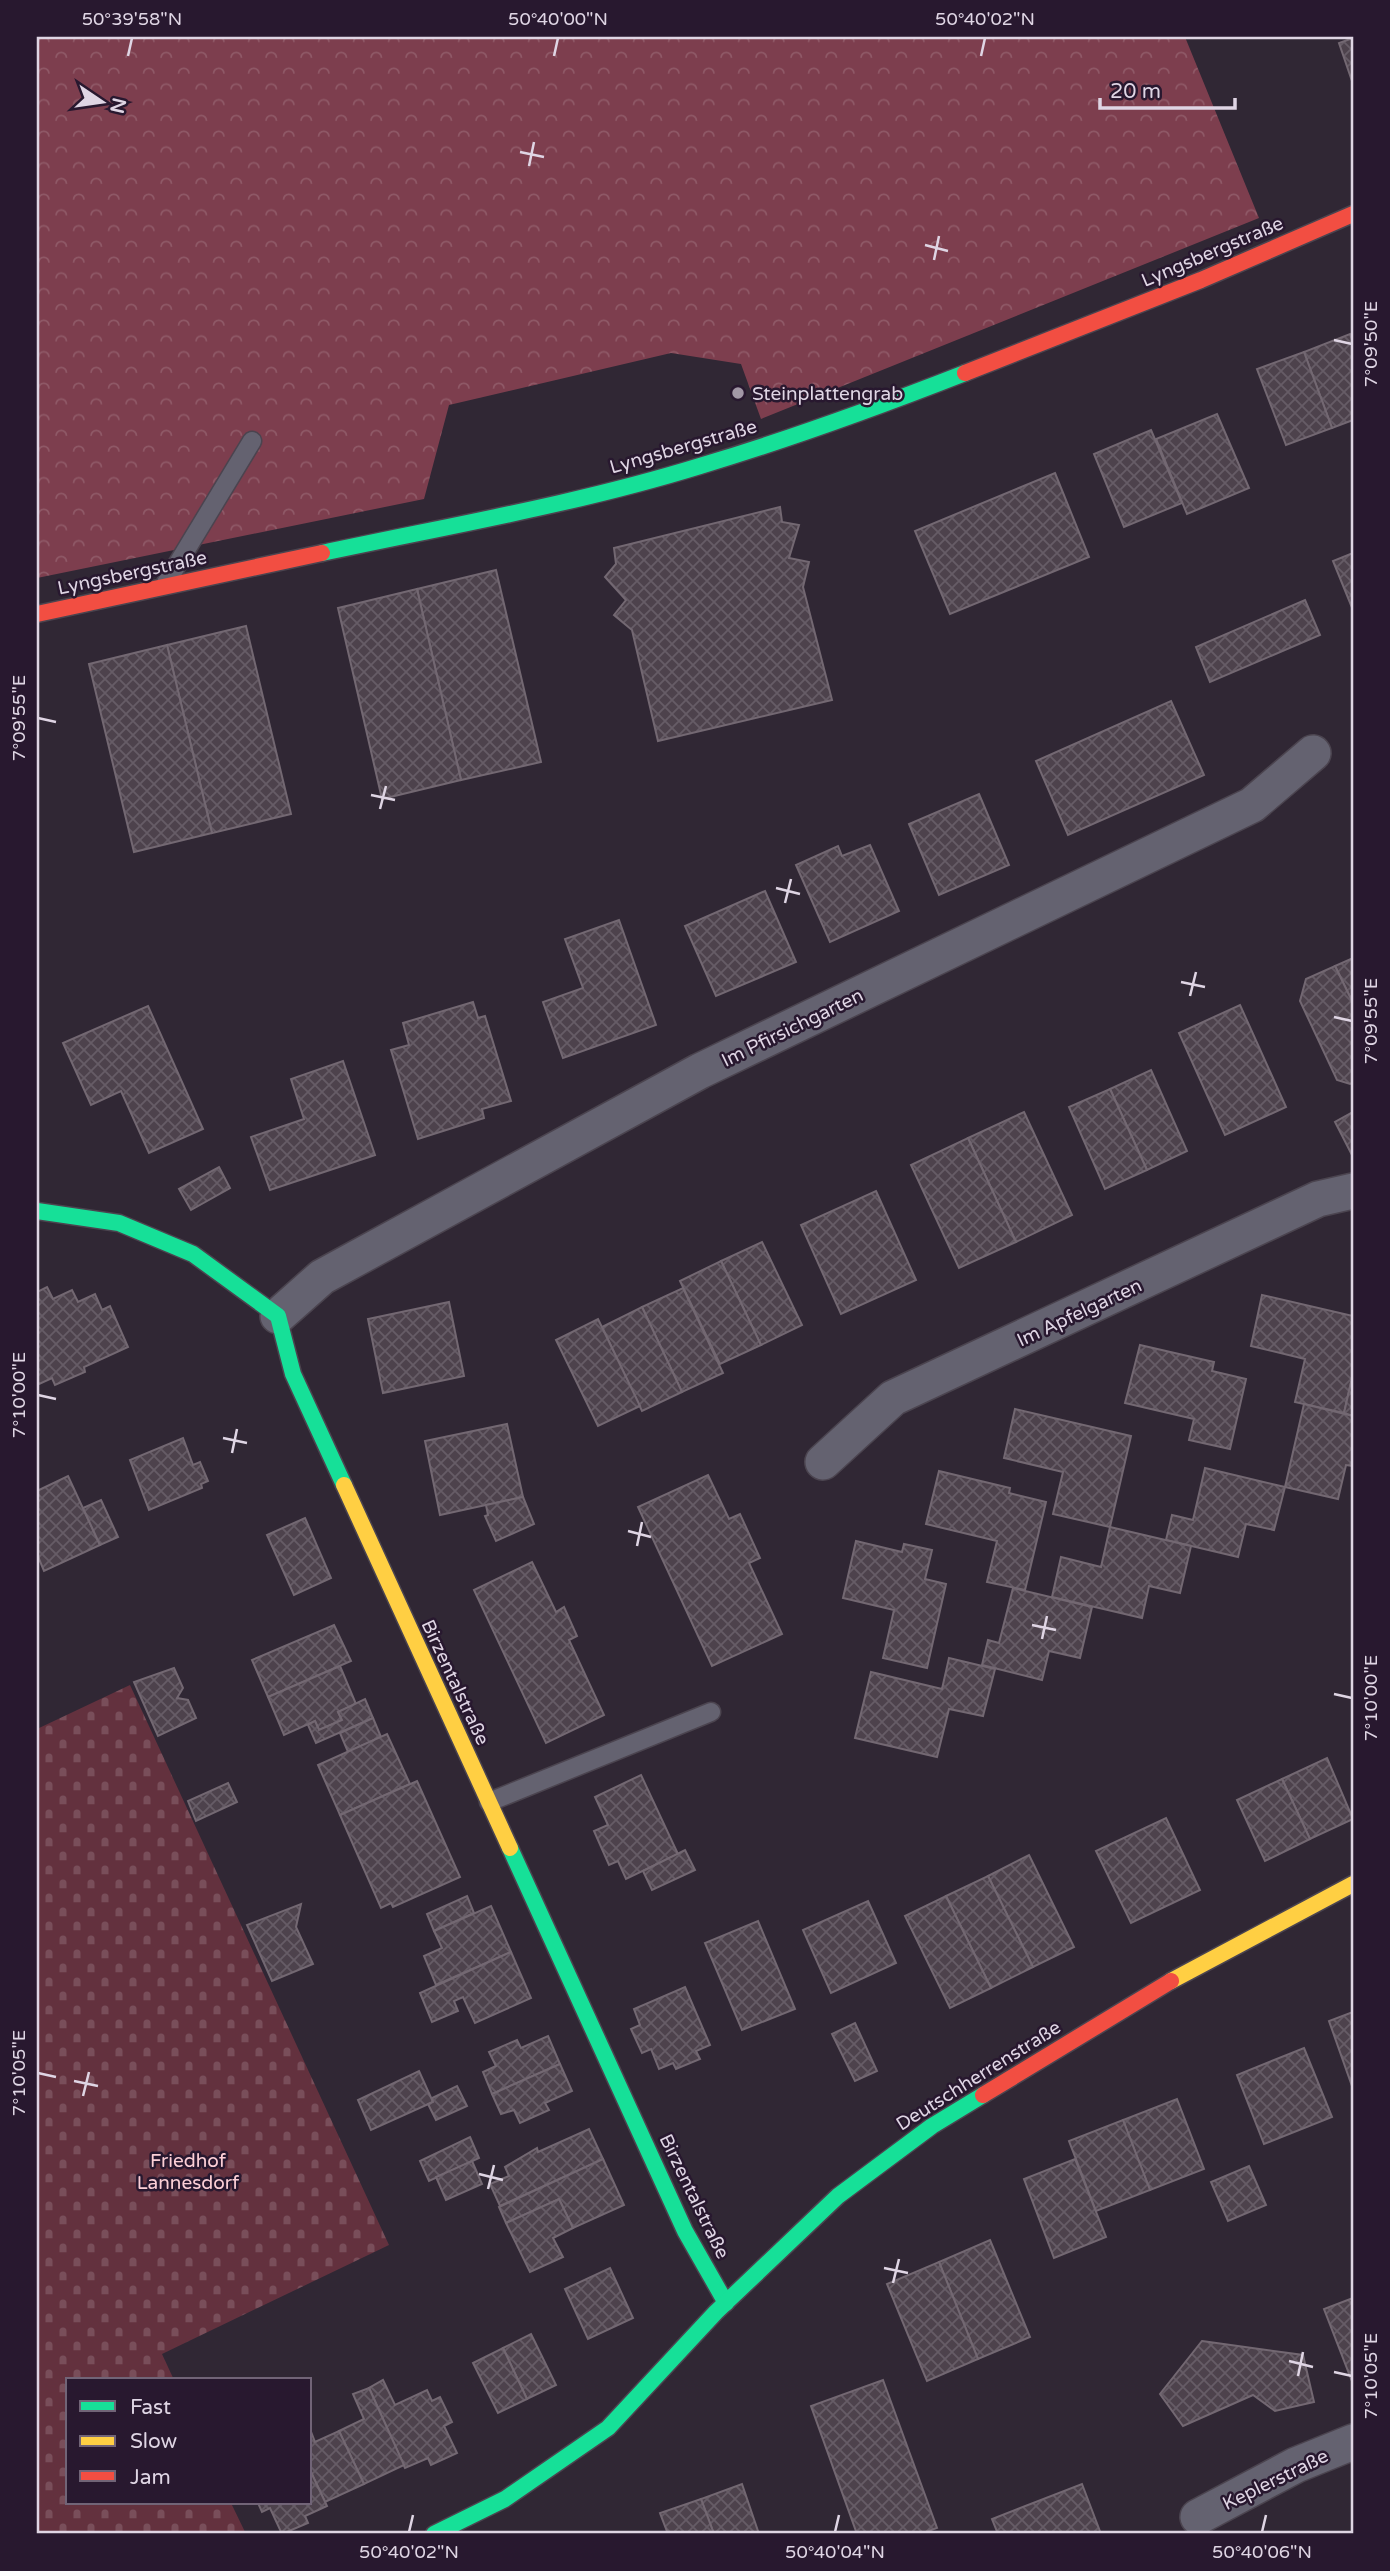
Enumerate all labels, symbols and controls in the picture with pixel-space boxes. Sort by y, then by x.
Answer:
text: 50°39'58"N [82,8,182,30]
text: 50°40'00"N [508,8,608,30]
text: 50°40'02"N [935,8,1035,30]
north arrow [66,66,136,136]
scale bar [1100,66,1234,110]
text: 20 m [1110,79,1161,104]
text: N [105,96,130,116]
street label: Lyngsbergstraße [1138,212,1287,292]
text: 7°09'50"E [1360,301,1382,387]
place label: Steinplattengrab [752,383,903,405]
marker: Steinplattengrab [730,385,746,401]
street label: Lyngsbergstraße [607,415,759,479]
street label: Lyngsbergstraße [56,546,209,600]
text: 7°09'55"E [8,675,30,761]
text: 7°09'55"E [1360,978,1382,1064]
street label: Im Pfirsichgarten [718,984,867,1072]
street label: Im Apfelgarten [1014,1274,1145,1351]
text: 7°10'00"E [8,1352,30,1438]
street label: Birzentalstraße [416,1616,494,1749]
text: 7°10'00"E [1360,1655,1382,1741]
street label: Deutschherrenstraße [892,2016,1065,2135]
text: 7°10'05"E [8,2030,30,2116]
street label: Birzentalstraße [654,2131,734,2262]
park label: Friedhof Lannesdorf [137,2150,240,2194]
text: 7°10'05"E [1360,2333,1382,2419]
legend [66,2378,312,2504]
text: Fast [130,2395,171,2420]
text: Slow [130,2429,178,2454]
street label: Keplerstraße [1219,2445,1332,2515]
text: Jam [130,2465,171,2490]
text: 50°40'02"N [359,2541,459,2563]
text: 50°40'04"N [785,2541,885,2563]
text: 50°40'06"N [1212,2541,1312,2563]

